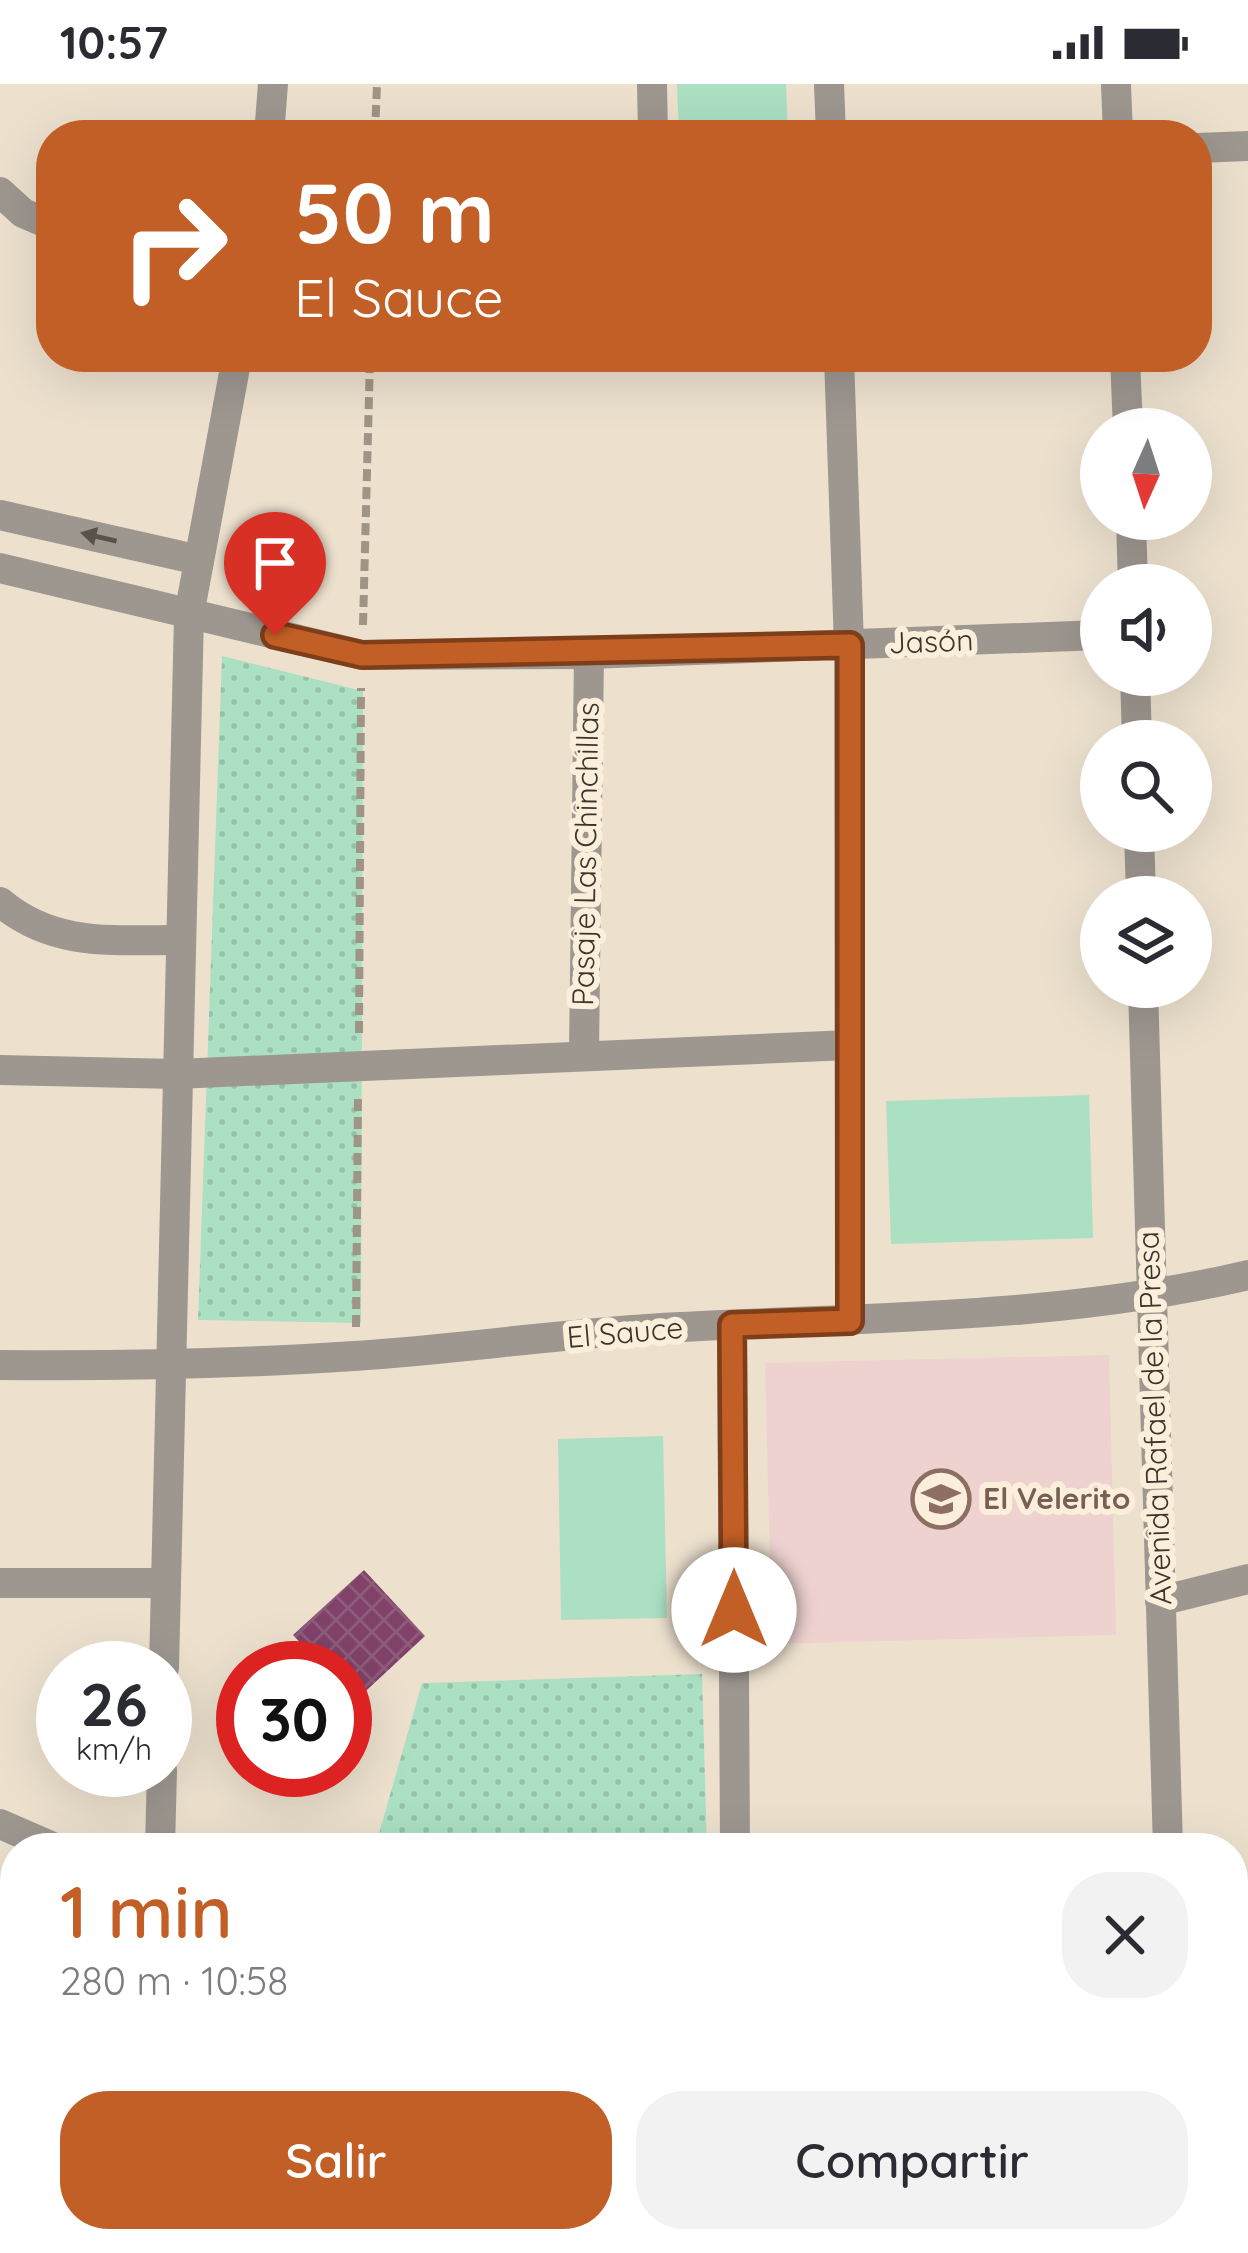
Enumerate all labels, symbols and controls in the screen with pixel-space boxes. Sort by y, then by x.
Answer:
text: 10:57 [60,14,168,70]
text: 50 m [294,159,495,264]
icon: right [96,168,252,324]
text: El Sauce [294,263,504,331]
north arrow [1080,408,1212,540]
map controls [1080,408,1212,1008]
pin [224,512,326,635]
one-way arrow [80,527,118,546]
icon: arrive [242,530,308,596]
button: sound [1080,564,1212,696]
street label: Jasón [888,621,974,661]
street label: Pasaje Las Chinchillas [563,702,607,1006]
button: search [1080,720,1212,852]
button: layers [1080,876,1212,1008]
street label: Avenida Rafael de la Presa [1128,1231,1180,1605]
street label: El Sauce [565,1308,685,1356]
school or university icon: El Velerito [910,1468,972,1530]
place label: El Velerito [983,1479,1130,1517]
position arrow [671,1547,797,1673]
speed limit sign: 30 [216,1641,372,1797]
text: 26 [80,1666,148,1741]
text: km/h [76,1730,152,1768]
text: 1 min [60,1866,233,1956]
button: close [1062,1872,1188,1998]
text: 280 m · 10:58 [60,1956,288,2005]
button: Salir [60,2091,612,2229]
button: Compartir [636,2091,1188,2229]

